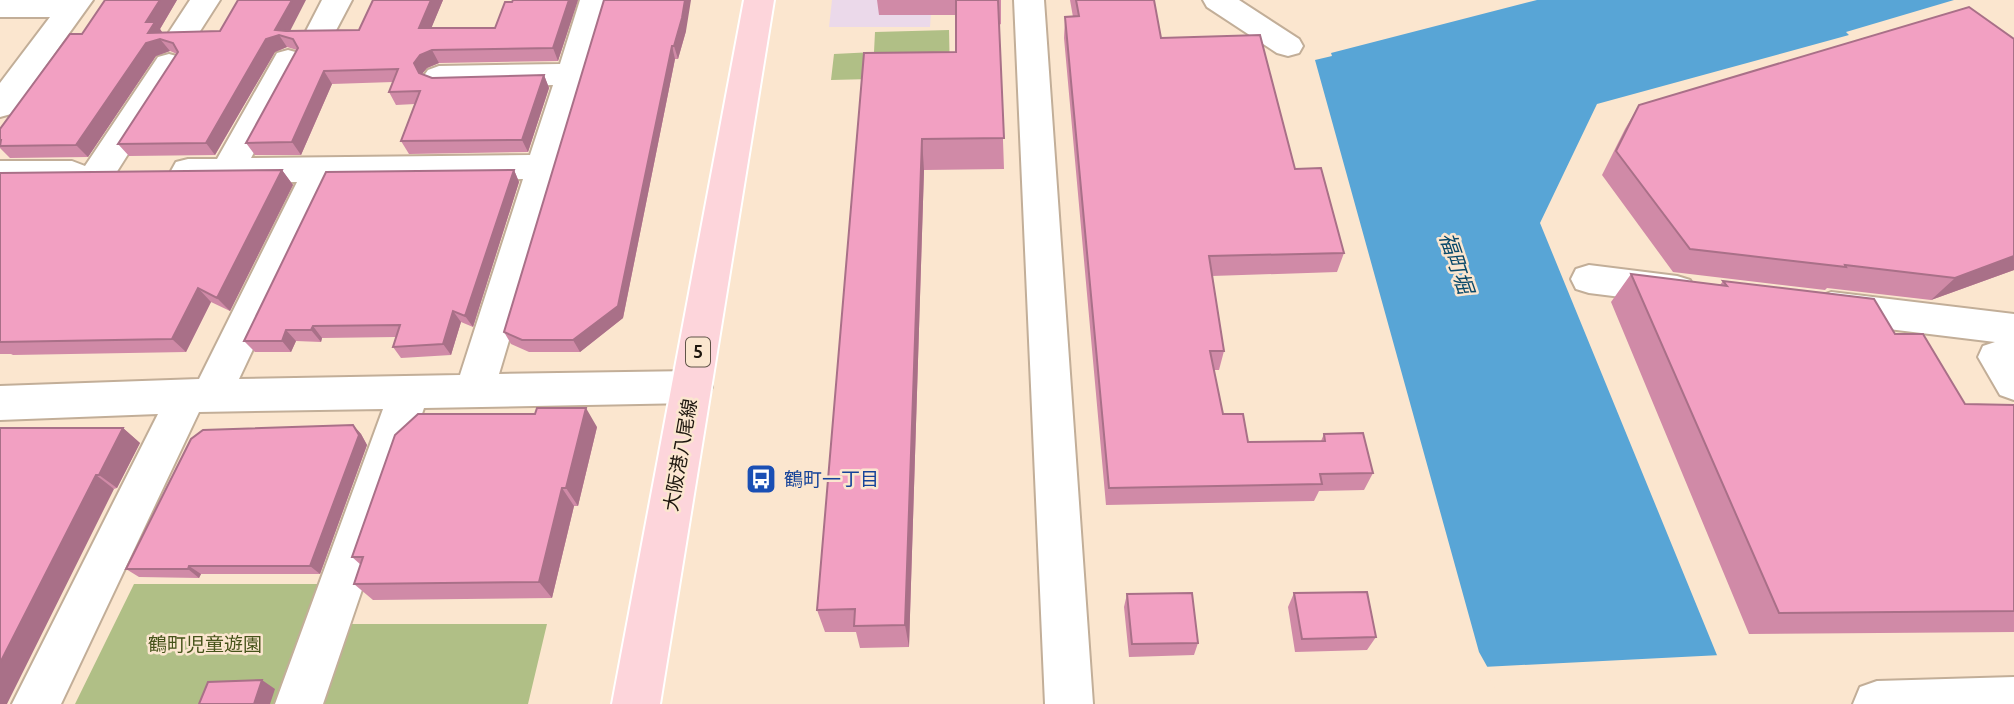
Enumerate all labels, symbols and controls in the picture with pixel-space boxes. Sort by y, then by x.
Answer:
water label: 福町堀 [1435,229,1480,299]
road number: 5 [686,338,710,366]
street label: 大阪港八尾線 [659,397,701,513]
bus stop icon: 鶴町一丁目 [744,462,778,496]
place label: 鶴町一丁目 [784,468,879,490]
park label: 鶴町児童遊園 [148,633,262,655]

